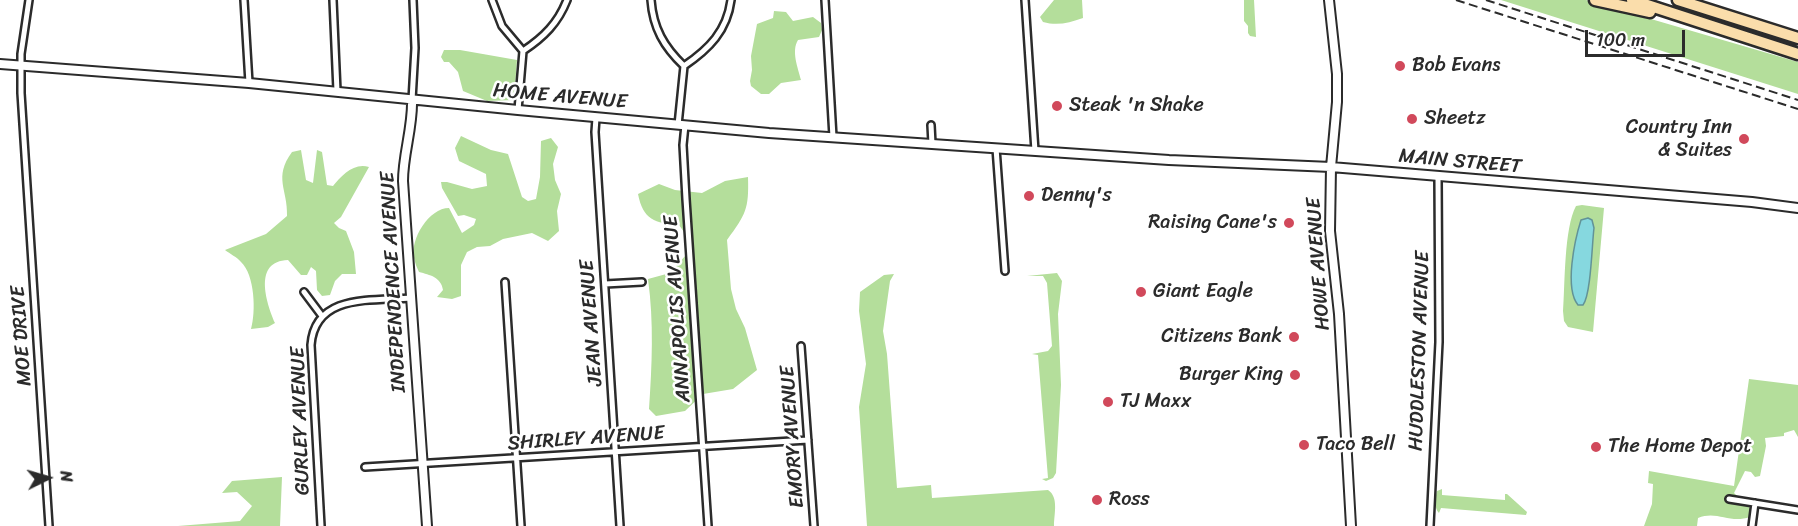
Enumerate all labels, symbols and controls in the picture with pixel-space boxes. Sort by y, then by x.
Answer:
scale bar [1588,18,1688,56]
text: 100 m [1596,24,1645,56]
place label: Bob Evans [1412,54,1500,78]
marker: Bob Evans [1393,59,1407,73]
street label: HOME AVENUE [492,79,628,115]
place label: Steak 'n Shake [1069,94,1204,118]
marker: Steak 'n Shake [1050,99,1064,113]
place label: Sheetz [1424,107,1486,131]
marker: Sheetz [1405,112,1419,126]
place label: Country Inn & Suites [1626,116,1732,163]
marker: Country Inn & Suites [1737,132,1751,146]
street label: MAIN STREET [1398,145,1522,179]
street label: INDEPENDENCE AVENUE [376,171,412,393]
place label: Denny's [1041,184,1112,208]
marker: Denny's [1022,189,1036,203]
street label: HOWE AVENUE [1302,197,1336,331]
place label: Raising Cane's [1148,211,1277,235]
street label: ANNAPOLIS AVENUE [659,215,697,403]
marker: Raising Cane's [1282,216,1296,230]
street label: HUDDLESTON AVENUE [1405,251,1435,451]
street label: JEAN AVENUE [576,259,608,387]
place label: Giant Eagle [1153,280,1253,304]
street label: MOE DRIVE [7,285,37,387]
marker: Giant Eagle [1134,285,1148,299]
place label: Citizens Bank [1161,325,1282,349]
marker: Citizens Bank [1287,330,1301,344]
street label: GURLEY AVENUE [286,346,316,496]
place label: Burger King [1179,363,1283,387]
street label: EMORY AVENUE [776,365,810,509]
marker: Burger King [1288,368,1302,382]
place label: TJ Maxx [1120,390,1191,414]
marker: TJ Maxx [1101,395,1115,409]
street label: SHIRLEY AVENUE [507,422,665,456]
place label: Taco Bell [1316,433,1395,457]
place label: The Home Depot [1608,435,1752,459]
marker: Taco Bell [1297,438,1311,452]
marker: The Home Depot [1589,440,1603,454]
north arrow [18,448,78,508]
text: N [52,470,81,483]
place label: Ross [1109,488,1150,512]
marker: Ross [1090,493,1104,507]

